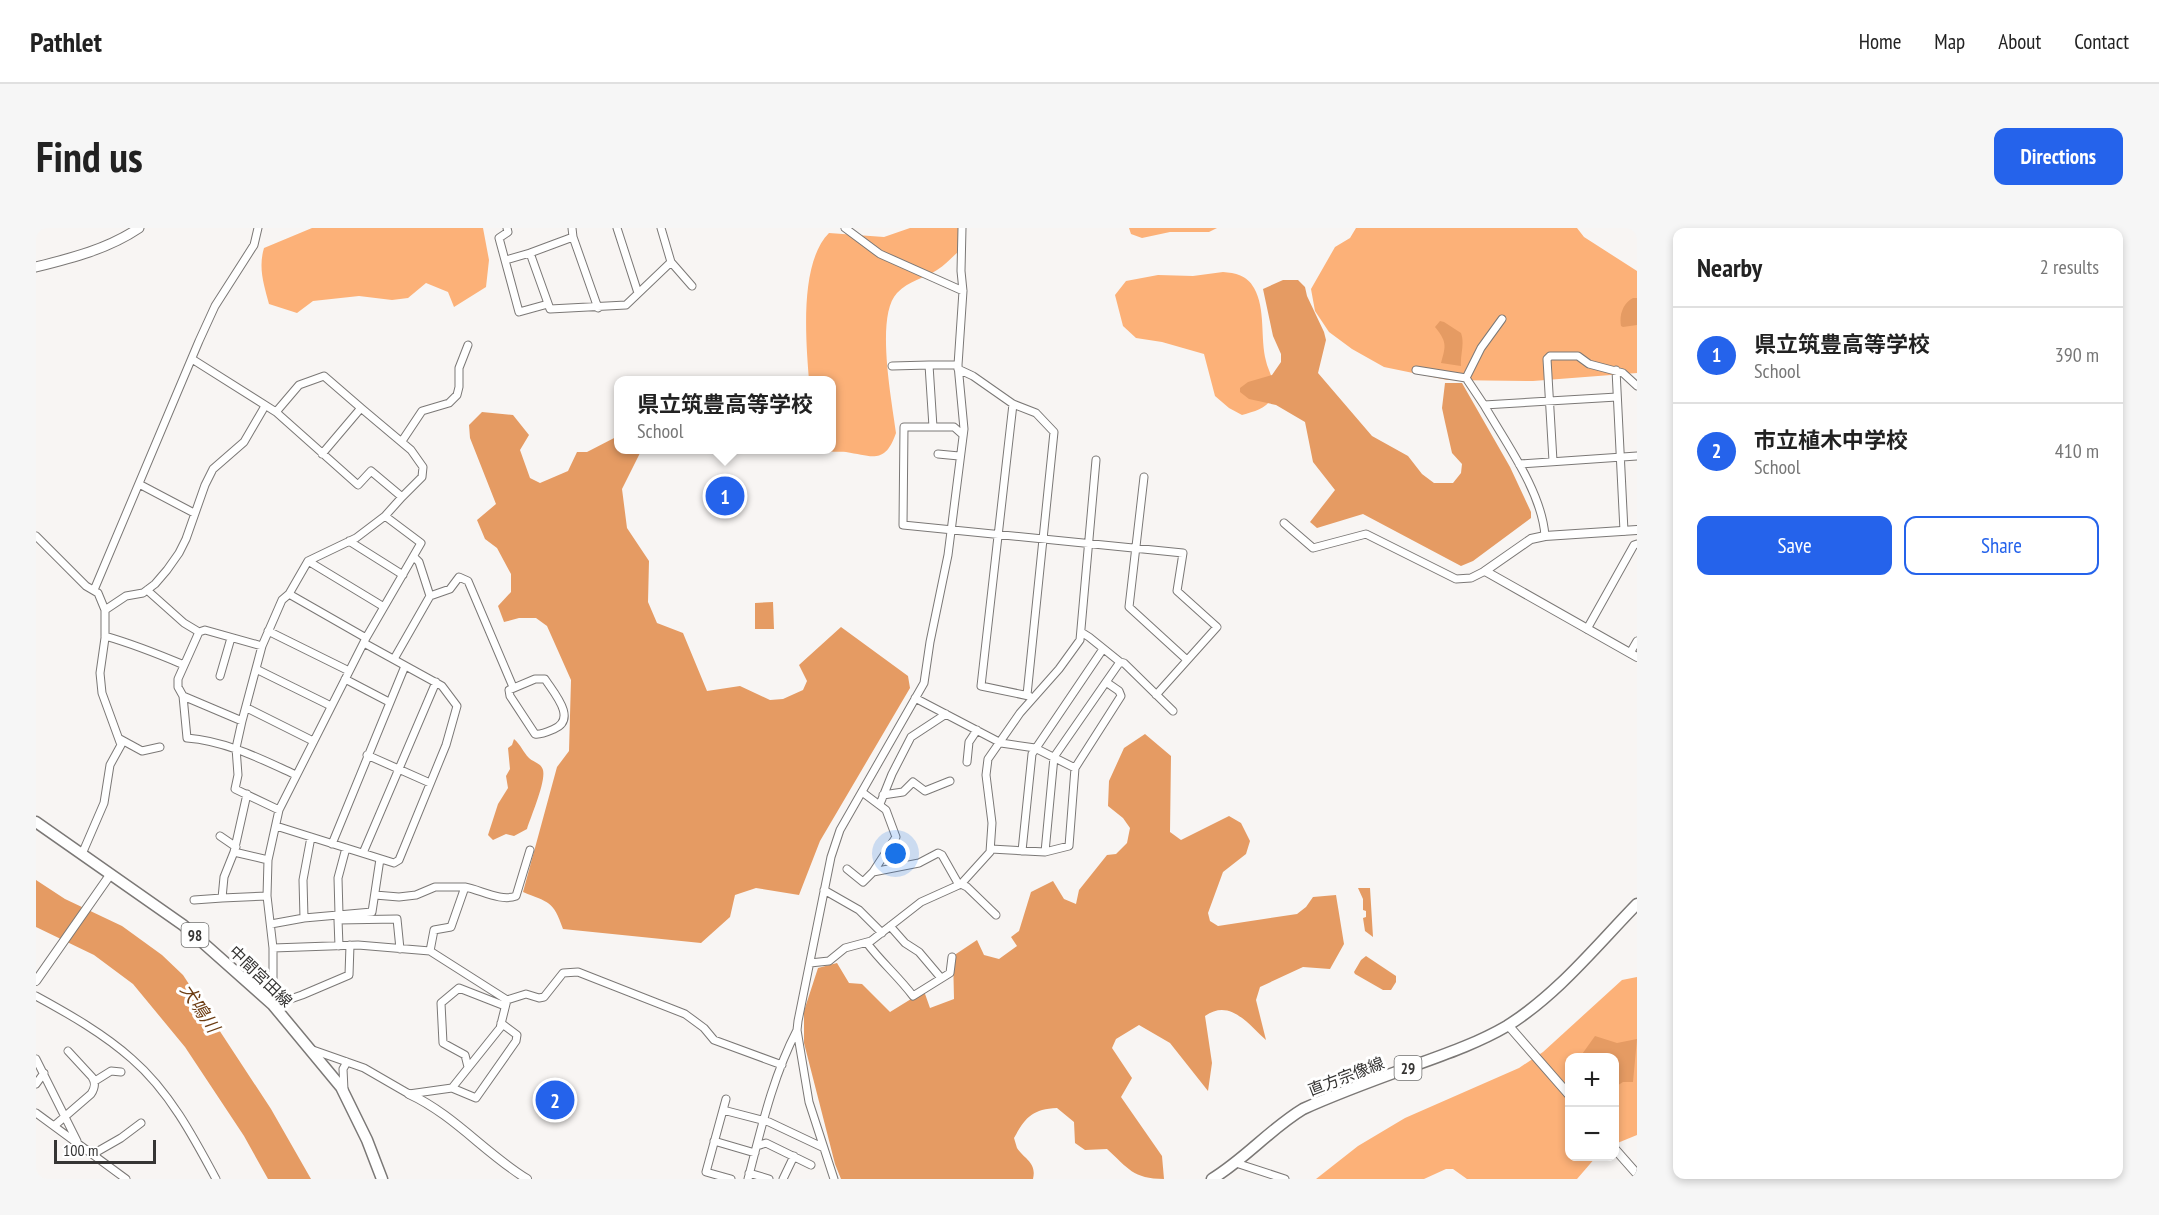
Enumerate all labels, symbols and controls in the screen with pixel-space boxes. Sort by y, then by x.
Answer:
text: Pathlet [30,23,102,60]
text: Home [1859,28,1901,55]
text: Map [1934,28,1965,55]
text: About [1998,28,2041,55]
text: Contact [2074,28,2129,55]
button: Directions [1994,128,2123,185]
text: Find us [36,129,143,184]
text: Nearby [1697,251,1762,284]
text: 2 results [2040,254,2099,280]
text: 県立筑豊高等学校 [1754,330,1930,358]
text: 1 [1712,342,1721,368]
text: 390 m [2055,342,2099,368]
text: School [1754,358,1800,384]
popup [614,376,836,454]
text: 県立筑豊高等学校 [637,390,813,418]
text: School [637,418,683,444]
text: 市立植木中学校 [1754,426,1908,454]
text: 2 [1712,438,1721,464]
text: 410 m [2055,438,2099,464]
text: School [1754,454,1800,480]
pin: 1 [706,474,744,518]
button: Save [1697,516,1892,575]
button: Share [1904,516,2099,575]
your location [881,839,910,868]
road number: 98 [182,923,208,947]
street label: 中間宮田線 [225,941,297,1011]
water label: 犬鳴川 [175,979,226,1038]
street label: 直方宗像線 [1305,1052,1387,1100]
map controls [1565,1053,1619,1161]
button: + [1565,1053,1619,1107]
road number: 29 [1394,1056,1422,1080]
pin: 2 [536,1078,574,1122]
button: − [1565,1107,1619,1161]
scale bar [54,1137,156,1164]
text: 100 m [63,1140,98,1160]

